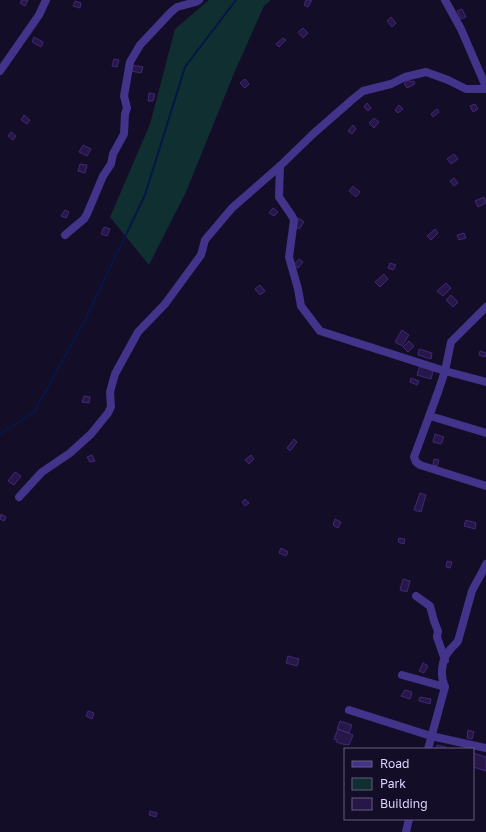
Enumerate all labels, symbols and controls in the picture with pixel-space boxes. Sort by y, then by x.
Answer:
legend [344,748,474,820]
text: Road [380,756,409,771]
text: Park [380,776,406,791]
text: Building [380,796,428,811]

